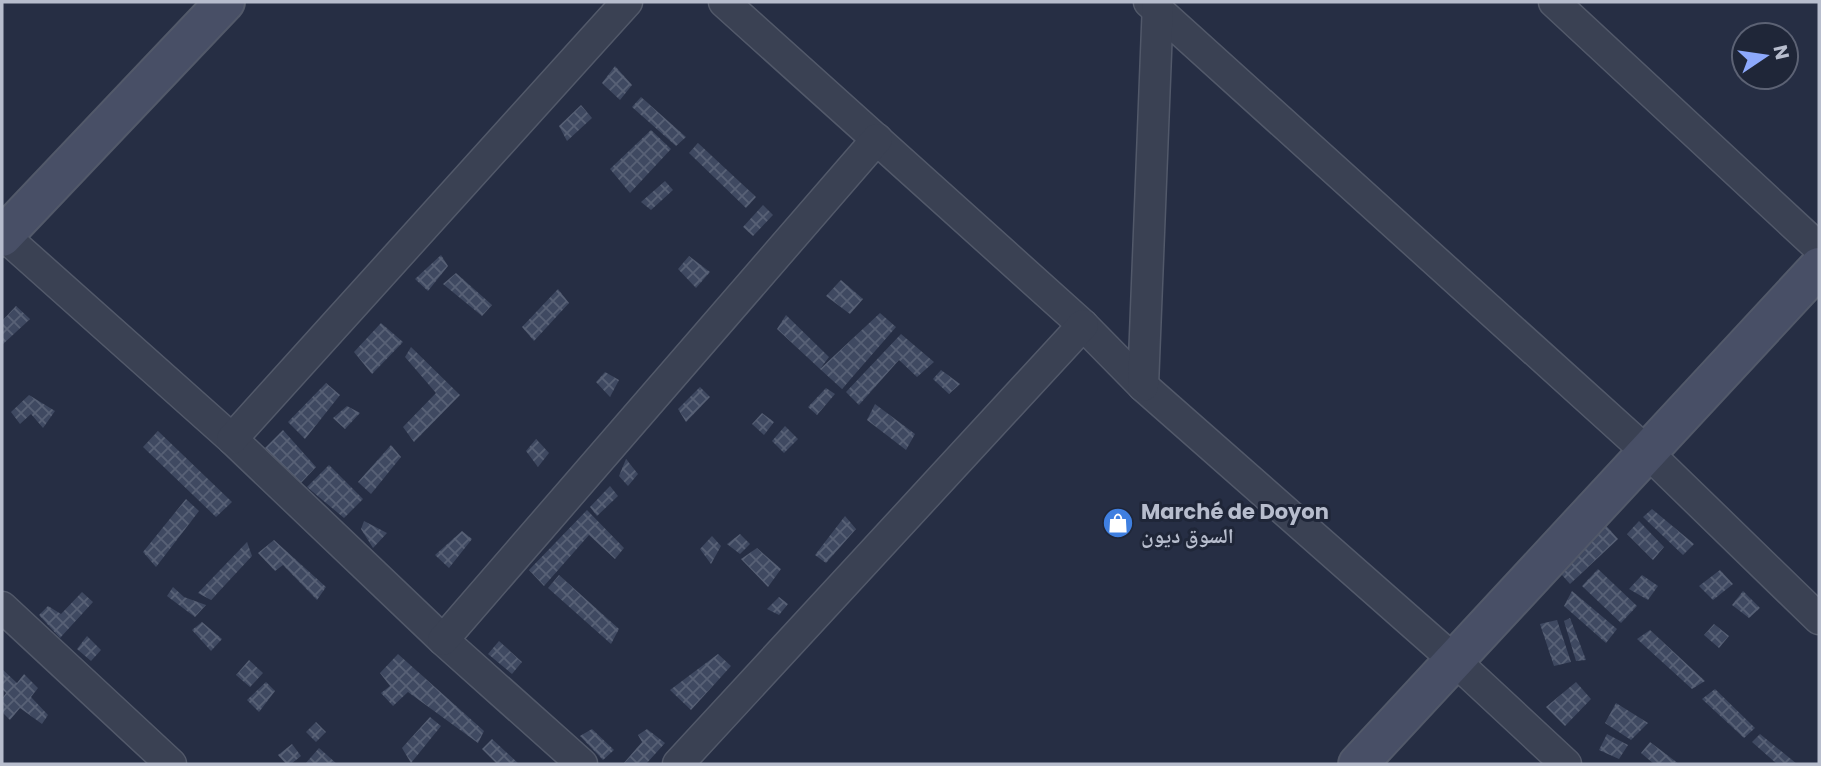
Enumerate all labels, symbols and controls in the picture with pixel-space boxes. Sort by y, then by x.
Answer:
north arrow [1730,21,1800,91]
text: N [1766,42,1796,62]
place label: Marché de Doyon السوق ديون [1141,497,1329,550]
shop icon: Marché de Doyon السوق ديون [1101,506,1135,540]

